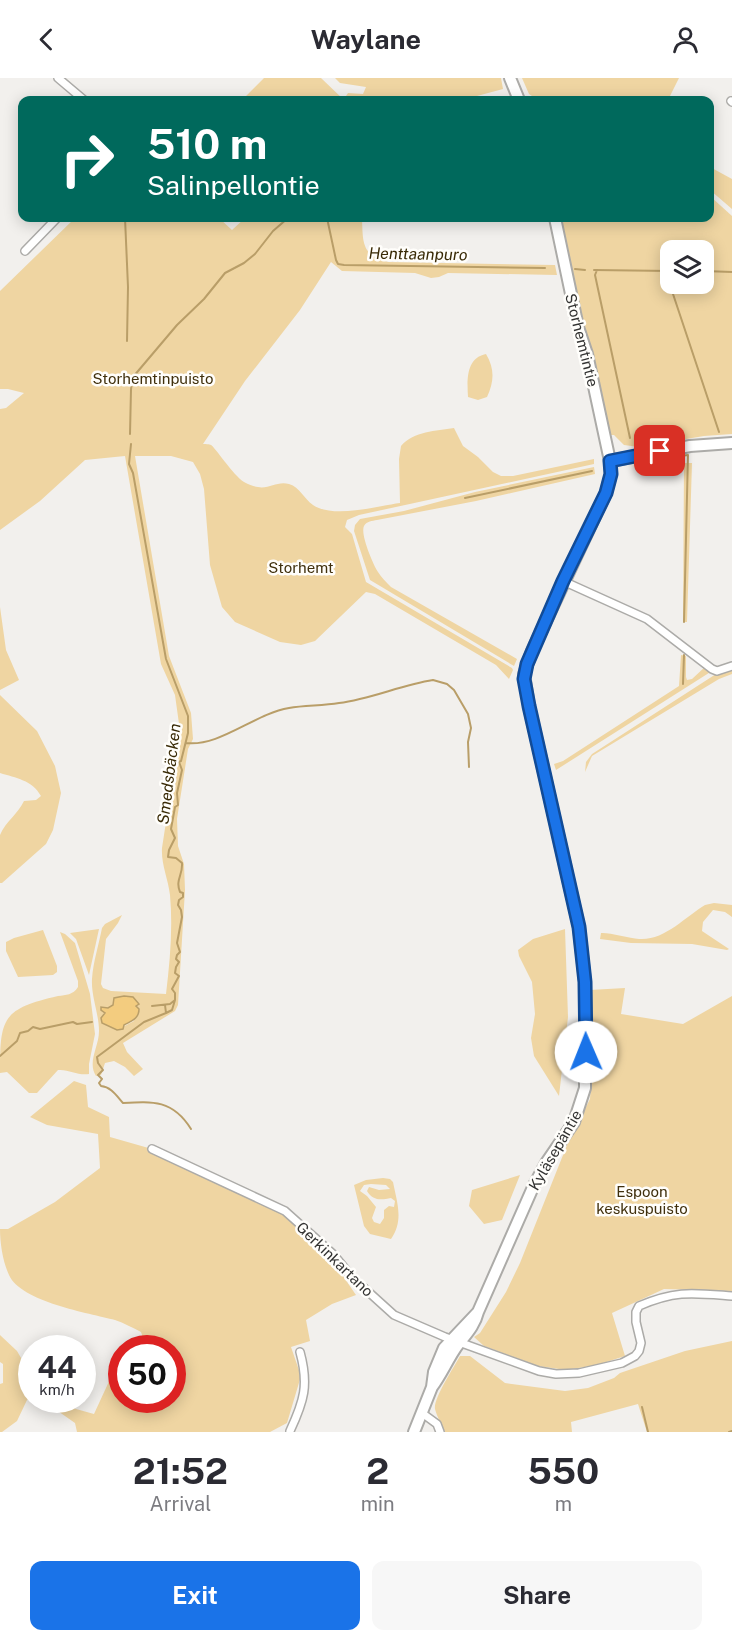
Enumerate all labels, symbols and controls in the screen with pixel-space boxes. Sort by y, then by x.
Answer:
icon: back [30,23,63,56]
text: Waylane [311,23,421,55]
icon: person [669,23,702,56]
text: 510 m [147,119,267,168]
icon: right [48,120,126,198]
text: Salinpellontie [147,169,320,201]
map controls [660,240,714,294]
button: layers [660,240,714,294]
water label: Henttaanpuro [368,244,468,264]
street label: Storhemtintie [562,292,602,388]
park label: Storhemtinpuisto [93,370,213,387]
pin [634,425,685,476]
icon: arrive [643,434,676,467]
park label: Storhemt [268,559,334,576]
water label: Smedsbäcken [153,722,185,826]
position arrow [554,1020,618,1084]
street label: Kyläsepäntie [525,1107,585,1193]
park label: Espoon keskuspuisto [596,1183,688,1217]
street label: Gerkinkartano [293,1218,377,1300]
speed limit sign: 50 [108,1335,186,1413]
text: 44 [37,1349,77,1385]
text: km/h [39,1381,75,1398]
text: 21:52 [133,1450,228,1492]
text: 2 [366,1450,389,1492]
text: 550 [527,1450,599,1492]
text: Arrival [149,1492,211,1516]
text: min [361,1492,395,1516]
text: m [555,1492,572,1516]
button: Exit [30,1561,360,1630]
button: Share [372,1561,702,1630]

